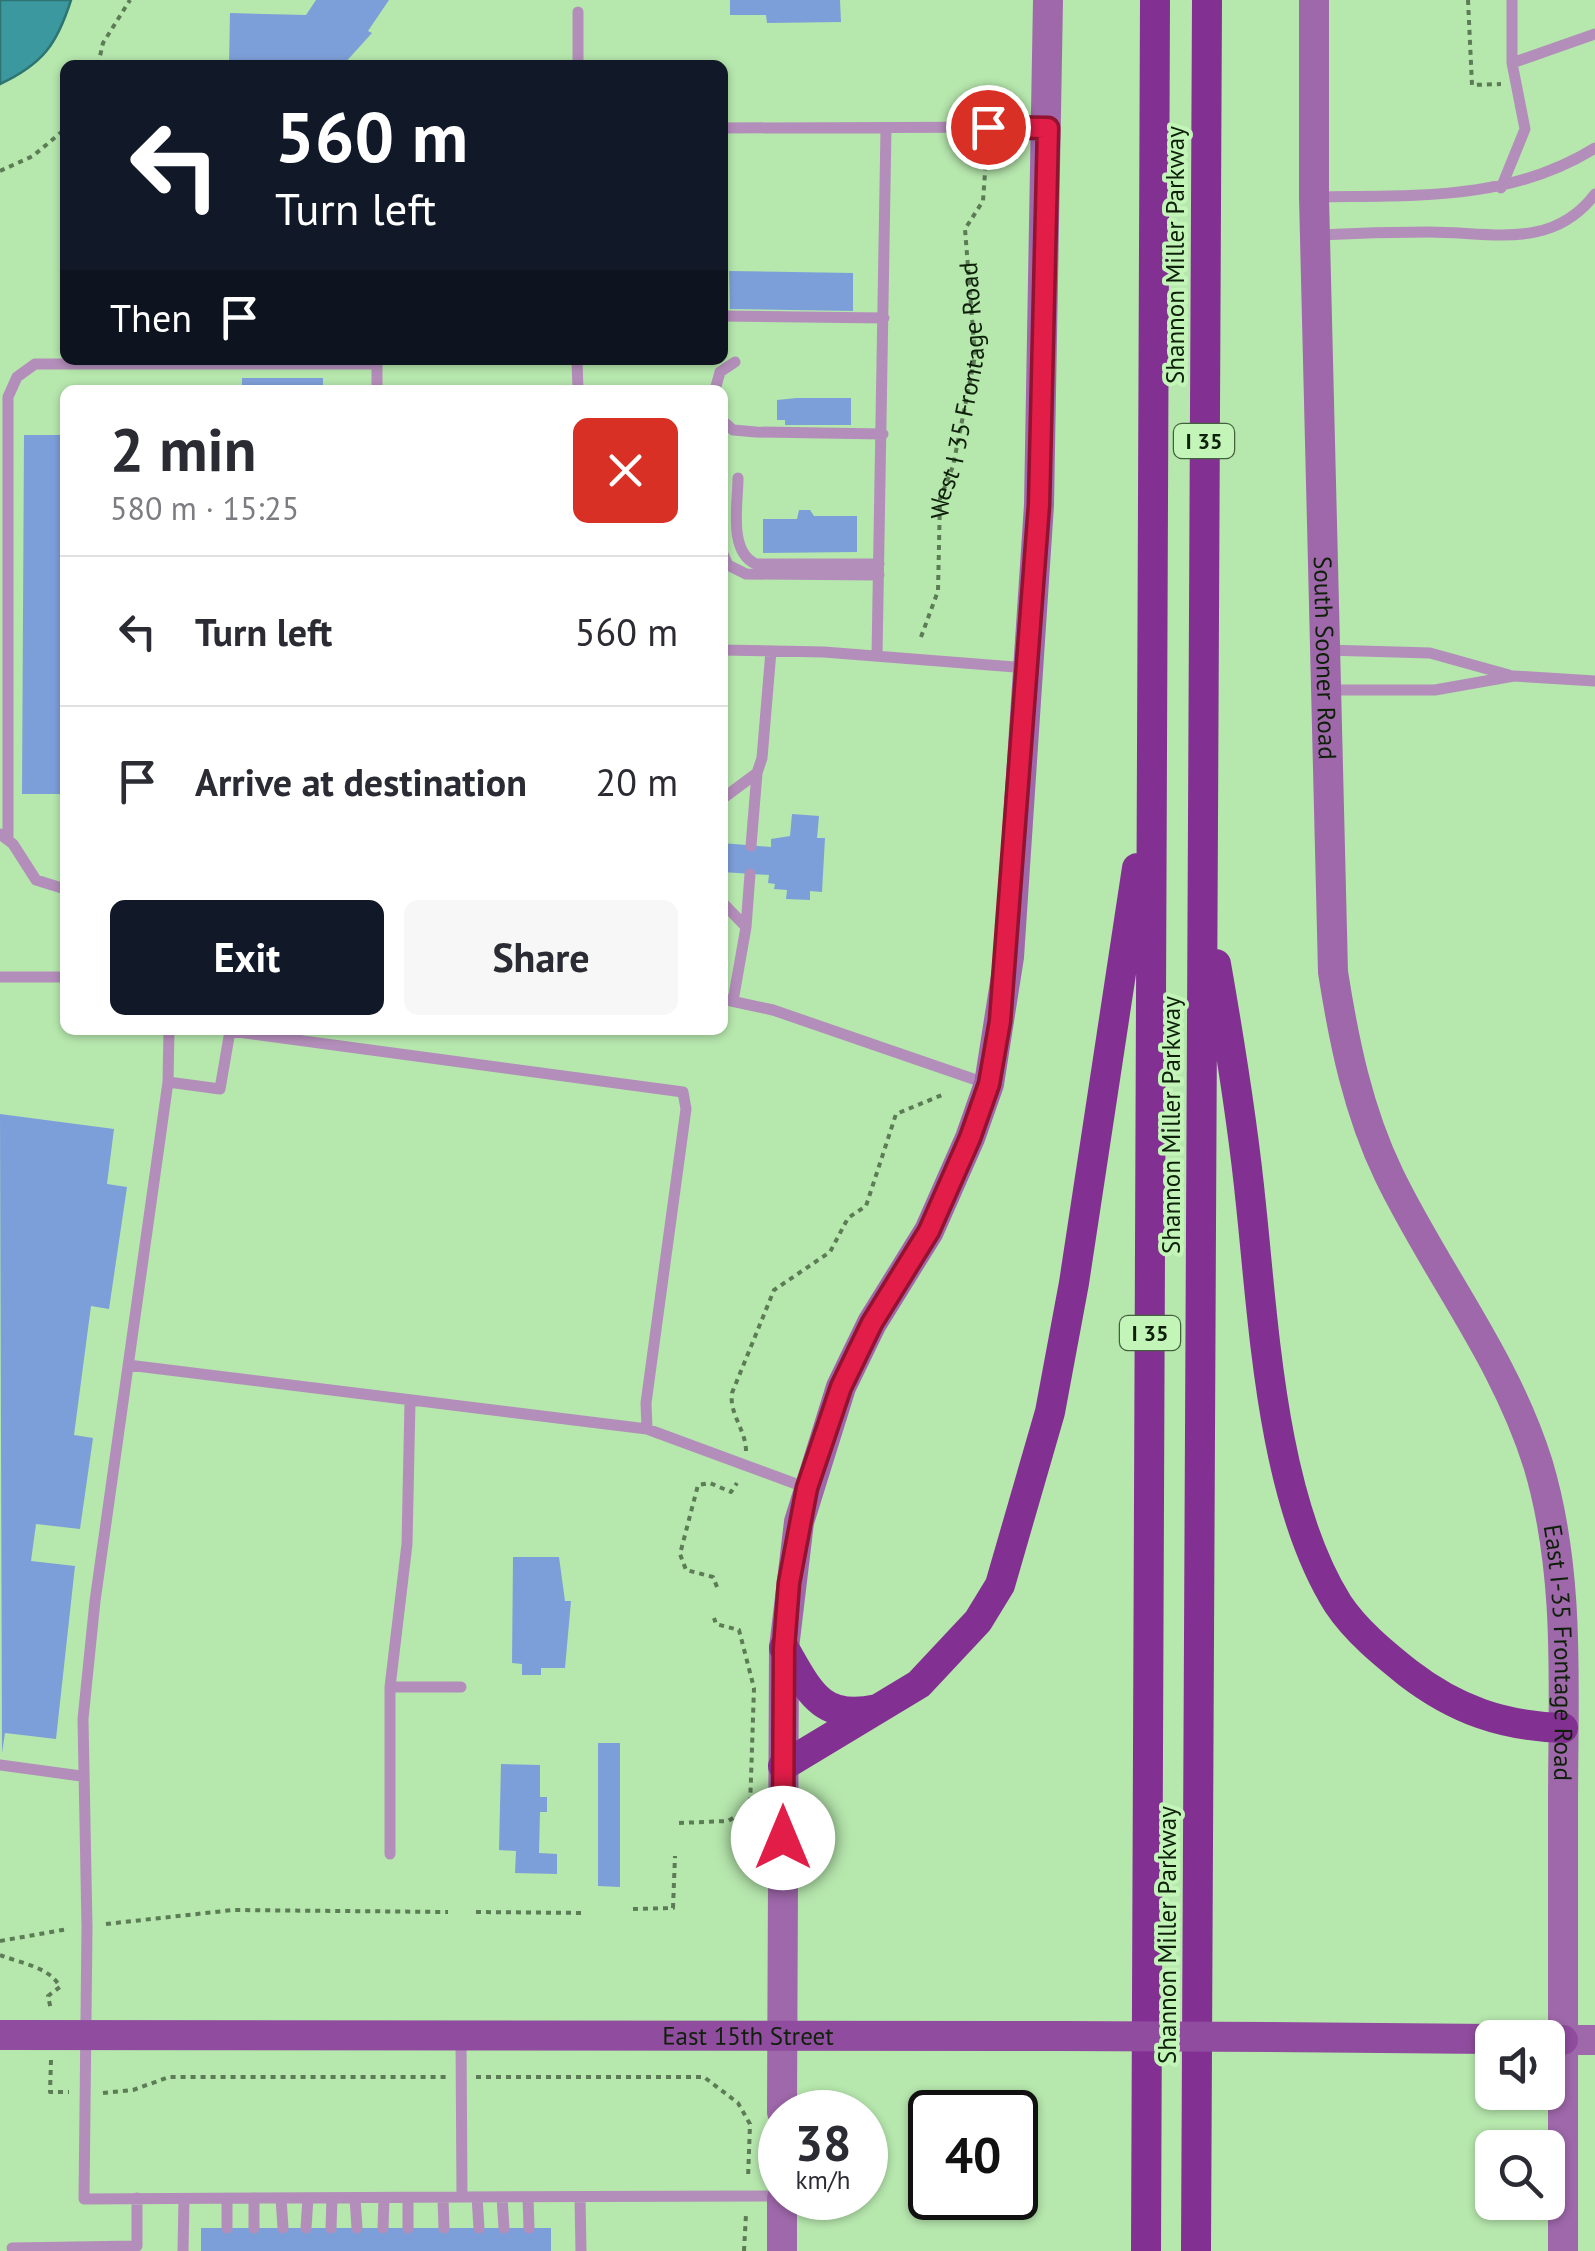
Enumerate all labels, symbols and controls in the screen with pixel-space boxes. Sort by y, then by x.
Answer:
pin [946,85,1031,170]
text: 560 m [275,91,468,181]
icon: left [110,100,240,230]
icon: arrive [961,100,1016,155]
street label: Shannon Miller Parkway [1159,126,1191,384]
text: Turn left [275,179,436,237]
street label: West I 35 Frontage Road [924,261,991,519]
icon: arrive [212,290,267,345]
text: Then [110,293,192,342]
text: 2 min [110,410,256,488]
button: close [573,418,678,523]
road number: I 35 [1174,424,1234,458]
text: 580 m · 15:25 [110,487,299,529]
street label: South Sooner Road [1307,556,1344,760]
icon: left [110,604,165,659]
text: Turn left [195,607,332,656]
text: 560 m [575,607,678,656]
icon: arrive [110,754,165,809]
text: Arrive at destination [195,757,527,806]
text: 20 m [596,757,678,806]
button: Exit [110,900,384,1015]
button: Share [404,900,678,1015]
street label: Shannon Miller Parkway [1155,996,1187,1254]
road number: I 35 [1120,1316,1180,1350]
street label: East I-35 Frontage Road [1536,1522,1580,1781]
position arrow [731,1786,835,1890]
street label: Shannon Miller Parkway [1151,1806,1183,2064]
street label: East 15th Street [662,2020,834,2052]
map controls [1475,2020,1565,2220]
button: sound [1475,2020,1565,2110]
speed limit sign: 40 [908,2090,1038,2220]
text: 38 [795,2110,851,2175]
button: search [1475,2130,1565,2220]
text: km/h [796,2164,850,2196]

